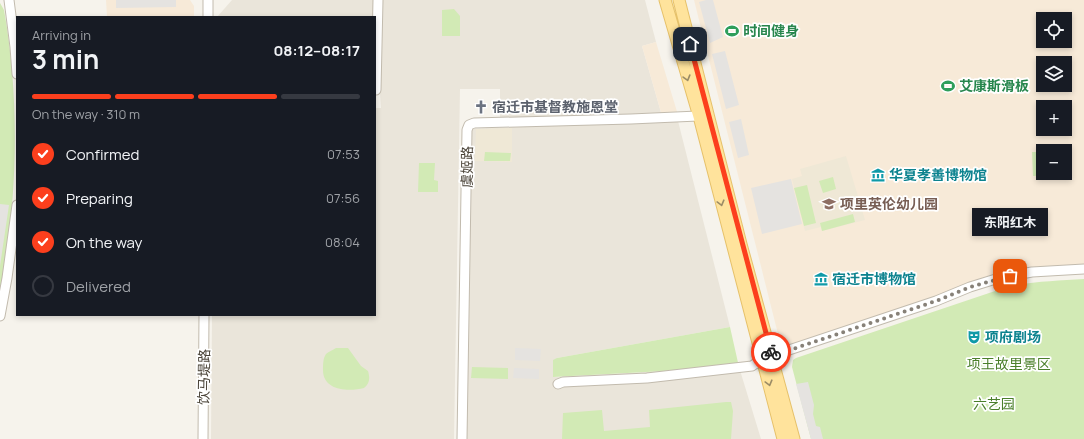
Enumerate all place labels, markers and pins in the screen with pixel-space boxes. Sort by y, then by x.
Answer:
place label: 时间健身 [743,21,799,40]
sports icon: 时间健身 [724,23,740,39]
pin [673,27,707,61]
place label: 艾康斯滑板 [959,76,1029,95]
sports icon: 艾康斯滑板 [940,78,956,94]
place label: 宿迁市基督教施恩堂 [492,97,618,116]
church icon: 宿迁市基督教施恩堂 [473,99,489,115]
place label: 华夏孝善博物馆 [889,165,987,184]
museum icon: 华夏孝善博物馆 [870,167,886,183]
place label: 项里英伦幼儿园 [840,194,938,213]
school or university icon: 项里英伦幼儿园 [821,196,837,212]
callout: 东阳红木 [972,208,1048,236]
pin [993,259,1027,293]
place label: 宿迁市博物馆 [832,269,916,288]
museum icon: 宿迁市博物馆 [813,271,829,287]
place label: 项府剧场 [985,327,1041,346]
theatre icon: 项府剧场 [966,329,982,345]

